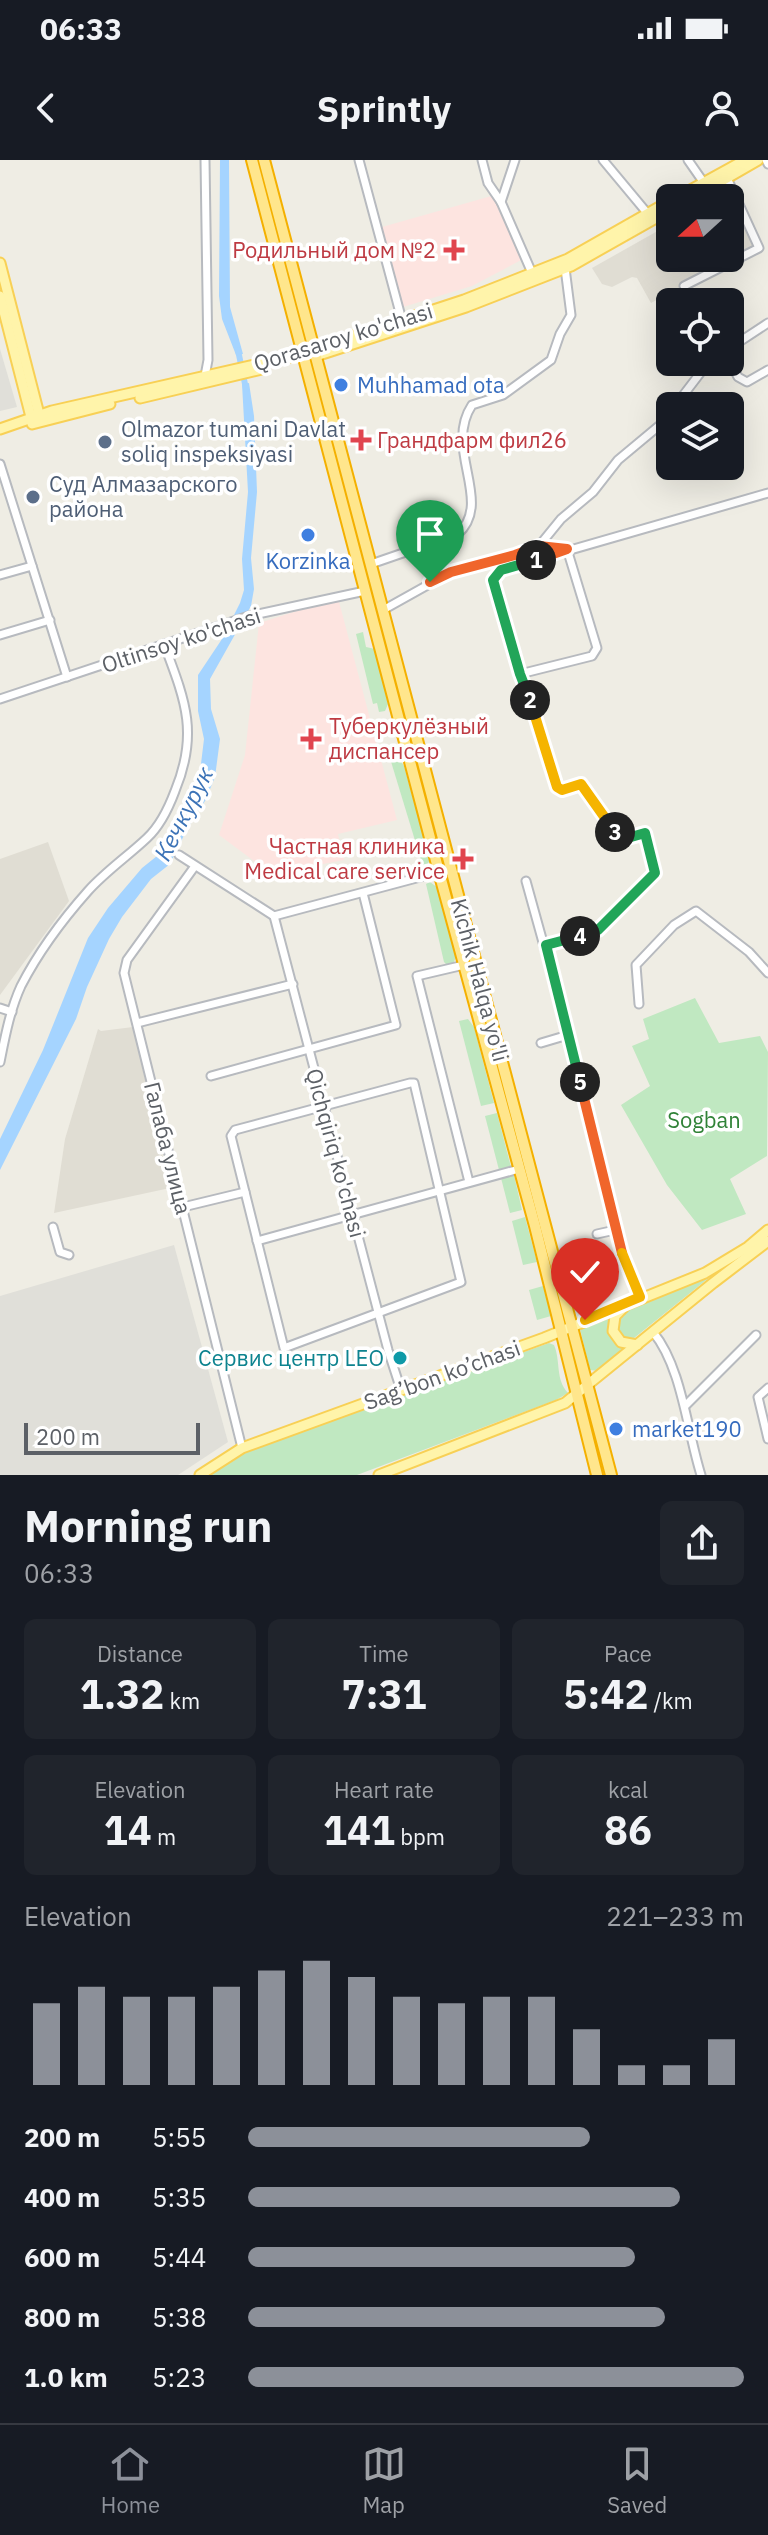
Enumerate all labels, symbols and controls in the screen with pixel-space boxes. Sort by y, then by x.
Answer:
text: 06:33 [40,9,122,48]
text: Sprintly [317,85,451,132]
icon: back [24,86,68,130]
icon: person [700,86,744,130]
north arrow [656,184,744,272]
map controls [656,184,744,480]
place label: Родильный дом №2 [232,235,436,264]
marker: Родильный дом №2 [443,239,465,261]
button: locate [656,288,744,376]
street label: Qorasaroy ko'chasi [250,295,436,378]
place label: Muhhamad ota [357,370,505,399]
marker: Muhhamad ota [332,376,350,394]
button: layers [656,392,744,480]
place label: Olmazor tumani Davlat soliq inspeksiyasi [121,414,346,468]
place label: Грандфарм фил26 [377,425,567,454]
marker: Грандфарм фил26 [352,431,370,449]
marker: Olmazor tumani Davlat soliq inspeksiyasi [96,433,114,451]
place label: Суд Алмазарского района [49,469,238,523]
marker: Суд Алмазарского района [24,488,42,506]
pin [396,500,464,582]
icon: arrive [408,512,452,556]
marker: Korzinka [299,526,317,544]
pin: 1 [516,540,556,580]
text: 1 [529,545,543,574]
place label: Korzinka [265,546,351,575]
street label: Oltinsoy ko'chasi [98,600,264,679]
pin: 2 [510,680,550,720]
text: 2 [523,685,537,714]
place label: Туберкулёзный диспансер [329,711,489,765]
marker: Туберкулёзный диспансер [300,728,322,750]
water label: Кечкурук [146,761,220,866]
pin: 3 [595,812,635,852]
text: 3 [608,817,622,846]
place label: Частная клиника Medical care service [244,831,445,885]
marker: Частная клиника Medical care service [452,848,474,870]
street label: Kichik Halqa yo'li [445,895,516,1065]
pin: 4 [560,916,600,956]
text: 4 [573,921,587,950]
pin: 5 [560,1062,600,1102]
street label: Qichqiriq ko'chasi [300,1065,373,1241]
text: 5 [573,1067,587,1096]
street label: Галаба улица [138,1079,199,1217]
park label: Sogban [667,1105,741,1134]
pin [551,1238,619,1320]
icon: check [563,1250,607,1294]
street label: Sag’bon ko’chasi [360,1333,524,1416]
place label: Сервис центр LEO [198,1343,384,1372]
marker: Сервис центр LEO [391,1349,409,1367]
place label: market190 [632,1414,742,1443]
scale bar [24,1419,200,1455]
marker: market190 [607,1420,625,1438]
text: 200 m [36,1422,100,1451]
text: Morning run [24,1497,273,1554]
button: share [660,1501,744,1585]
text: 06:33 [24,1556,94,1590]
text: Distance [97,1639,183,1668]
text: Time [359,1639,409,1668]
text: Pace [604,1639,652,1668]
text: 1.32 [80,1668,164,1720]
text: 7:31 [341,1668,427,1720]
text: 5:42 [563,1668,648,1720]
text: km [164,1686,200,1715]
text: /km [648,1686,693,1715]
text: Elevation [94,1775,186,1804]
text: Heart rate [334,1775,434,1804]
text: kcal [608,1775,648,1804]
text: 14 [104,1804,152,1856]
text: 141 [323,1804,395,1856]
text: 86 [604,1804,652,1856]
text: m [152,1822,176,1851]
text: bpm [395,1822,445,1851]
text: Elevation [24,1899,132,1933]
text: 221–233 m [606,1899,744,1933]
text: 200 m [24,2120,100,2154]
text: 5:55 [152,2120,206,2154]
text: 400 m [24,2180,100,2214]
text: 5:35 [152,2180,206,2214]
text: 600 m [24,2240,100,2274]
text: 5:44 [152,2240,206,2274]
text: 800 m [24,2300,100,2334]
text: 5:38 [152,2300,206,2334]
text: 1.0 km [24,2360,108,2394]
text: 5:23 [152,2360,206,2394]
tab: Home [101,2442,160,2519]
tab: Map [362,2442,406,2519]
tab: Saved [607,2442,667,2519]

